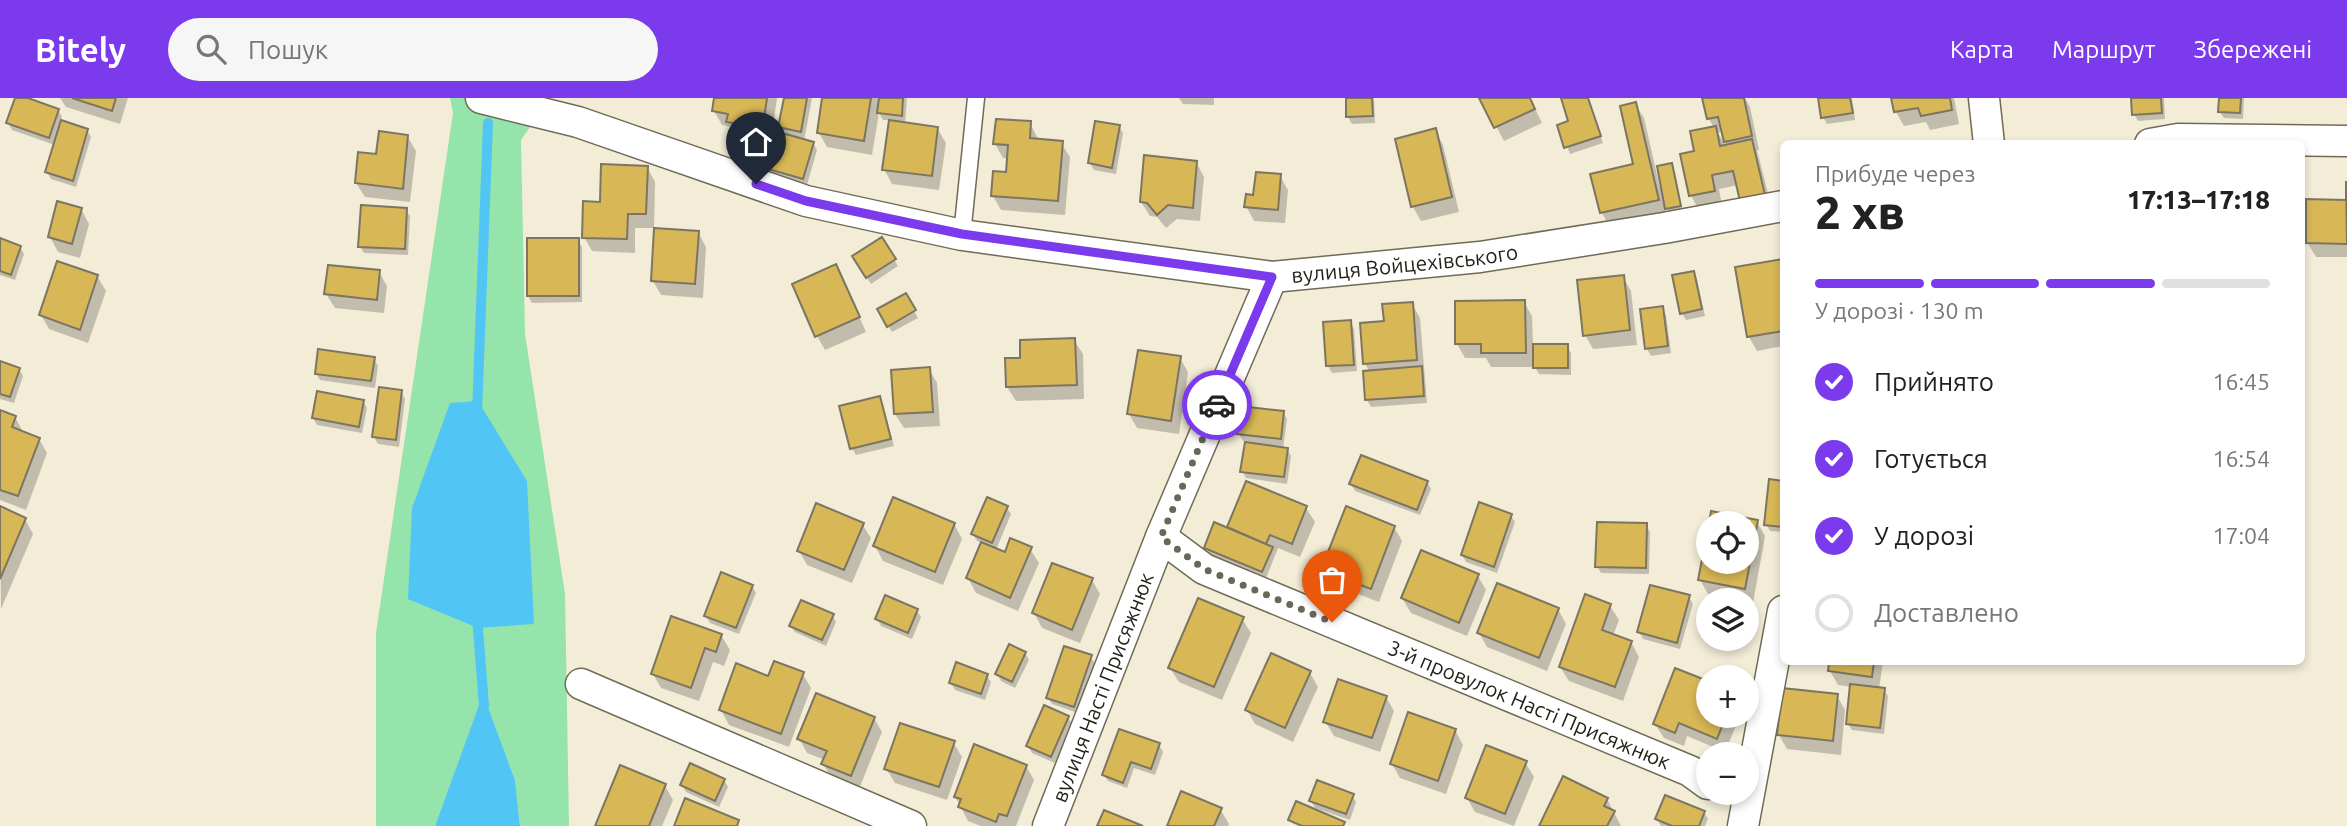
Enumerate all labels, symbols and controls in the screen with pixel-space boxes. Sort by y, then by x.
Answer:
search box [168,18,658,81]
icon: search [192,30,230,68]
text: Bitely [35,31,126,68]
text: Пошук [248,35,328,64]
text: Карта [1950,36,2014,63]
text: Маршрут [2052,36,2155,63]
text: Збережені [2193,36,2312,63]
pin [726,112,786,184]
icon: home [737,123,775,161]
text: Прибуде через [1815,161,1976,186]
text: 17:13–17:18 [2127,185,2270,214]
text: 2 хв [1815,186,1905,238]
street label: вулиця Войцехівського [1290,239,1520,287]
text: У дорозі · 130 m [1815,298,1984,323]
icon: check [1815,363,1853,401]
text: Прийнято [1874,367,1994,396]
text: 16:45 [2212,369,2270,394]
courier [1182,370,1252,440]
icon: car [1198,386,1236,424]
icon: check [1815,440,1853,478]
text: Готується [1874,444,1988,473]
text: 16:54 [2212,446,2270,471]
map controls [1696,511,1759,805]
button: locate [1696,511,1759,574]
icon: check [1815,517,1853,555]
text: У дорозі [1874,521,1974,550]
text: 17:04 [2212,523,2270,548]
pin [1302,550,1362,622]
icon: bag [1313,561,1351,599]
street label: вулиця Насті Присяжнюк [1047,569,1158,806]
button: layers [1696,588,1759,651]
text: Доставлено [1874,598,2019,627]
street label: 3-й провулок Насті Присяжнюк [1385,635,1674,774]
button: + [1696,665,1759,728]
button: − [1696,742,1759,805]

